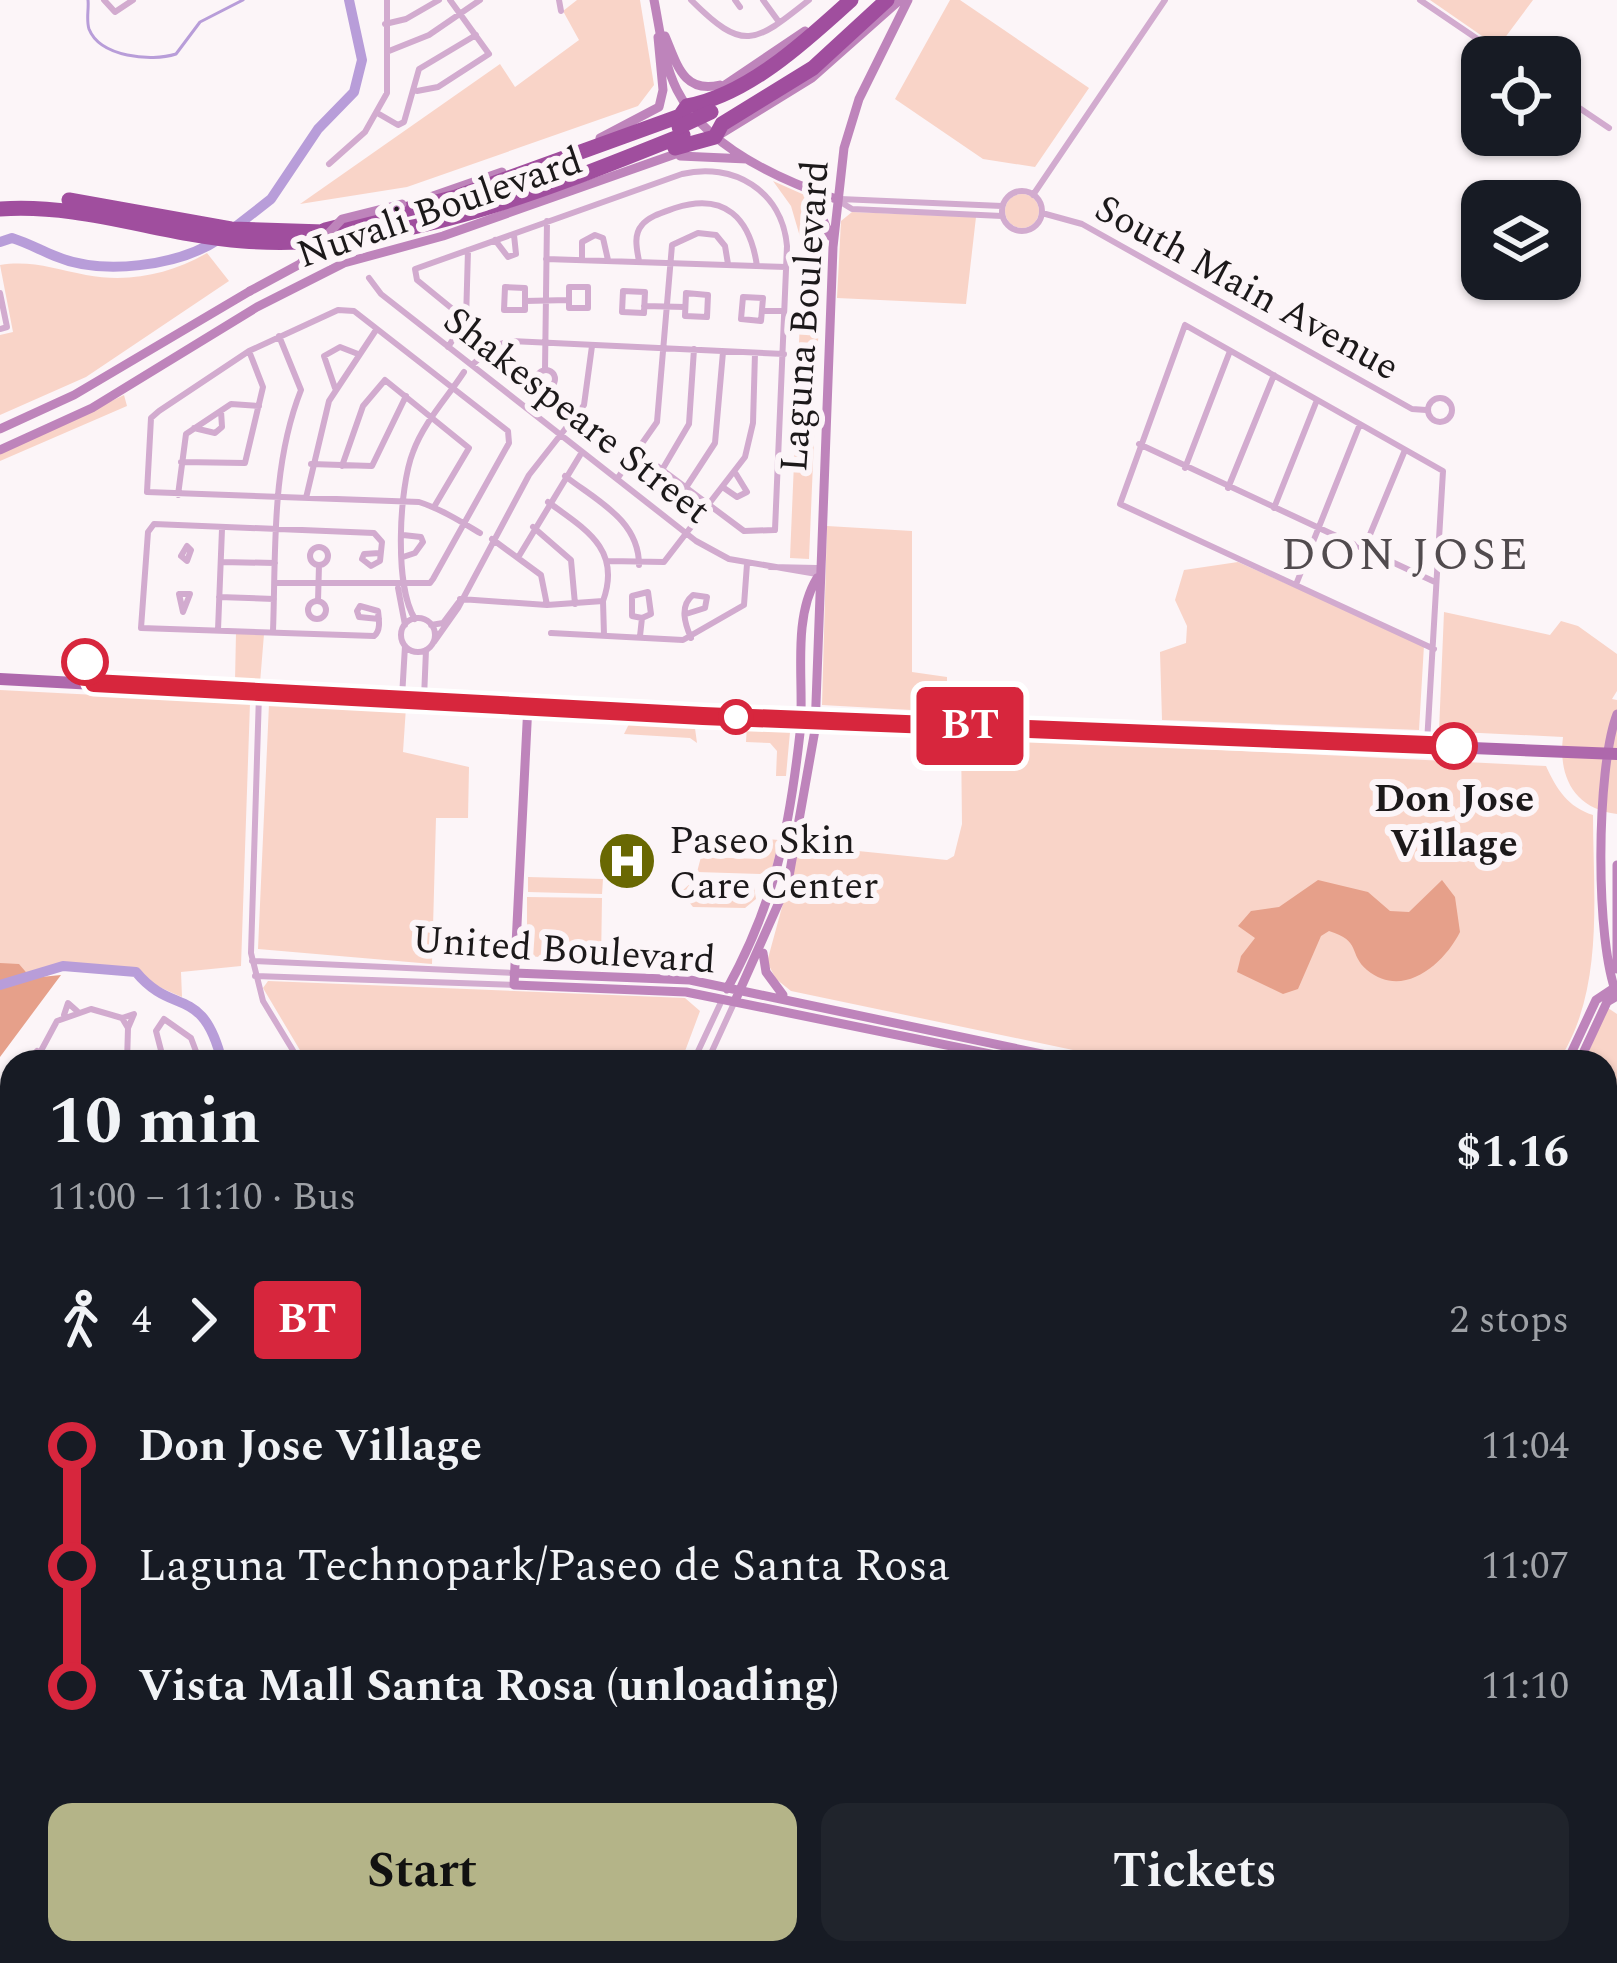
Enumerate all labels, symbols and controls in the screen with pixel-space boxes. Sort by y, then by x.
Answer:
map controls [1461,36,1581,300]
button: locate [1461,36,1581,156]
street label: Nuvali Boulevard [289,132,591,285]
street label: Laguna Boulevard [765,158,846,474]
street label: South Main Avenue [1084,180,1410,397]
button: layers [1461,180,1581,300]
street label: Shakespeare Street [430,292,723,539]
district label: DON JOSE [1281,521,1531,590]
unlabelled marker [63,640,107,684]
line badge: BT [916,687,1024,765]
text: BT [940,694,1000,757]
unlabelled marker [720,701,752,733]
marker: Don Jose Village [1432,724,1476,768]
place label: Don Jose Village [1374,770,1534,874]
place label: Paseo Skin Care Center [669,812,879,916]
hospital icon: Paseo Skin Care Center [596,830,658,892]
street label: United Boulevard [410,910,718,991]
text: 10 min [48,1072,261,1173]
text: $1.16 [1456,1118,1569,1187]
text: 11:00 – 11:10 · Bus [48,1168,356,1227]
icon: walk [48,1287,114,1353]
icon: forward [170,1287,236,1353]
text: BT [278,1288,337,1351]
text: 4 [132,1291,152,1350]
text: 2 stops [1449,1291,1569,1350]
text: Don Jose Village [138,1412,482,1481]
text: 11:04 [1481,1417,1569,1476]
text: Laguna Technopark/Paseo de Santa Rosa [138,1532,950,1601]
text: 11:07 [1481,1537,1569,1596]
text: Vista Mall Santa Rosa (unloading) [138,1652,839,1721]
text: 11:10 [1481,1657,1569,1716]
button: Start [48,1803,797,1941]
button: Tickets [821,1803,1569,1941]

